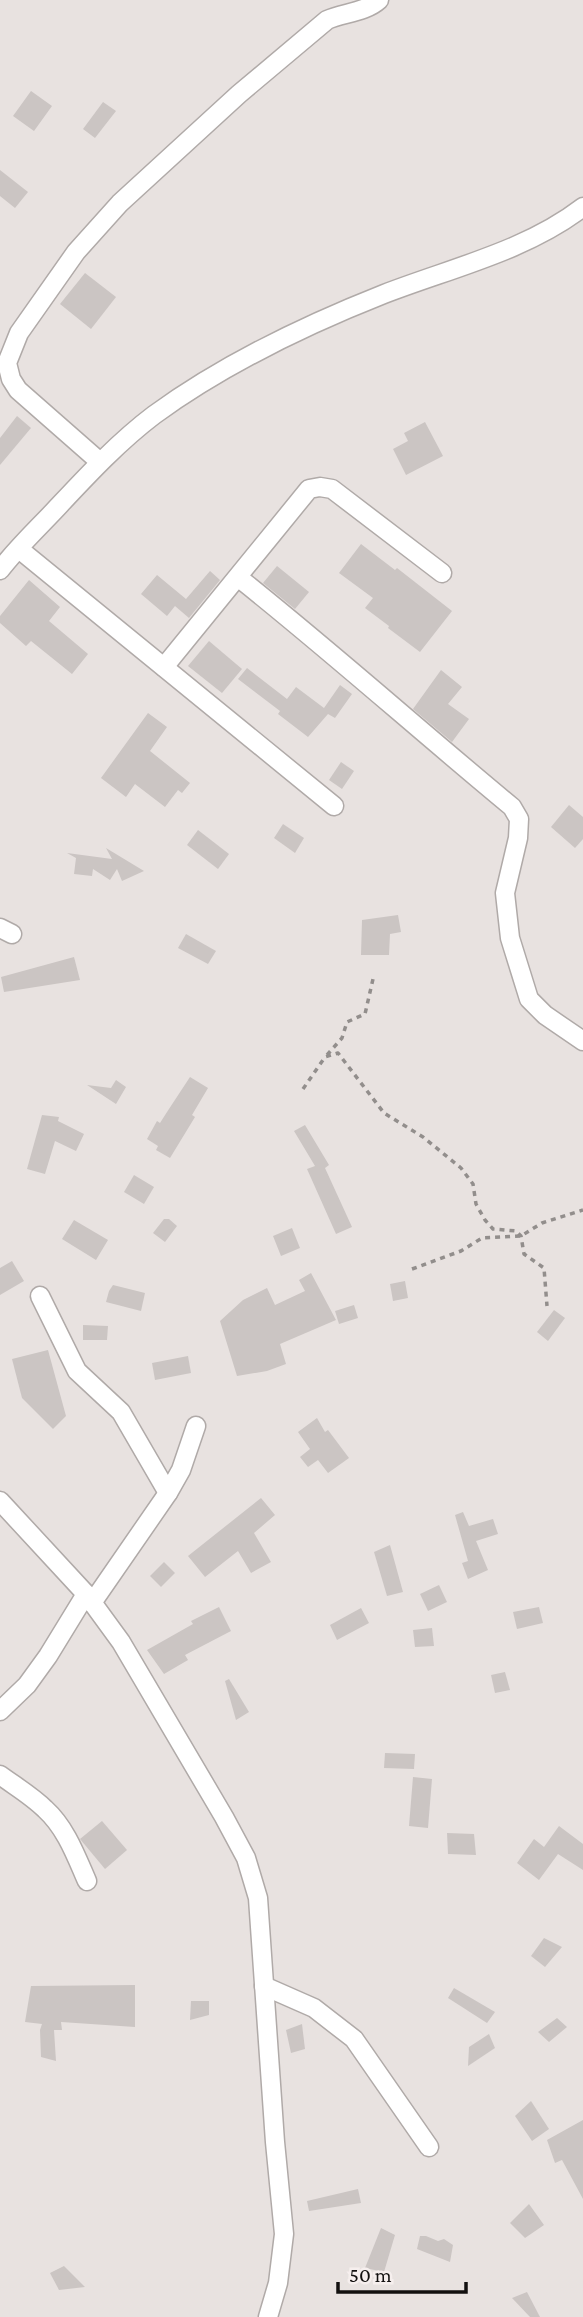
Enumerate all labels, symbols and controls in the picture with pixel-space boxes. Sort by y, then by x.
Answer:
scale bar [338,2250,466,2294]
text: 50 m [349,2263,392,2287]

